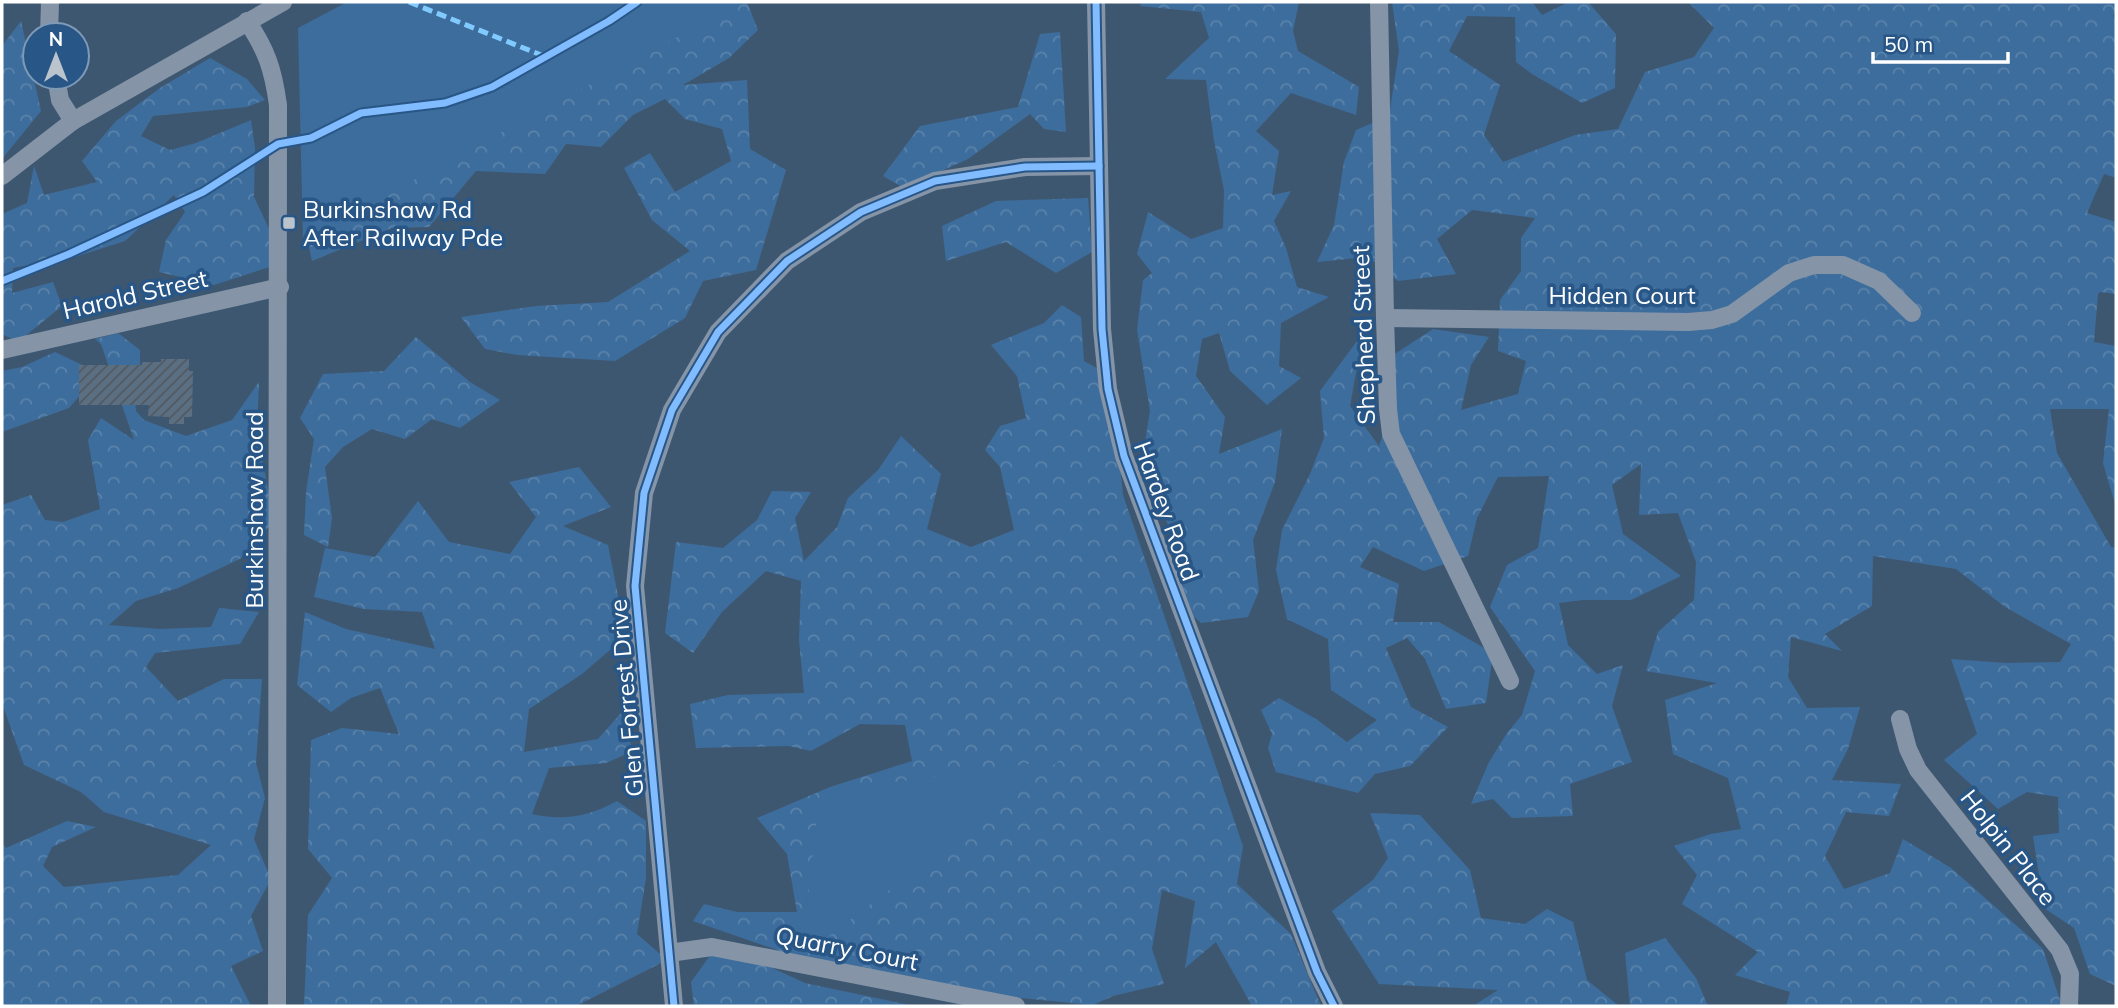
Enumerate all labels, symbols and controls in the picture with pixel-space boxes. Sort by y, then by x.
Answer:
north arrow [21,21,91,91]
scale bar [1873,21,2008,65]
text: N [49,27,63,51]
text: 50 m [1884,31,1933,57]
place label: Burkinshaw Rd After Railway Pde [303,194,503,252]
marker: Burkinshaw Rd After Railway Pde [281,215,297,231]
street label: Shepherd Street [1345,245,1381,425]
street label: Harold Street [60,263,210,325]
street label: Hidden Court [1548,280,1696,310]
street label: Burkinshaw Road [239,411,269,609]
street label: Hardey Road [1128,437,1206,585]
street label: Glen Forrest Drive [602,598,650,798]
street label: Holpin Place [1954,783,2064,911]
street label: Quarry Court [773,919,921,977]

